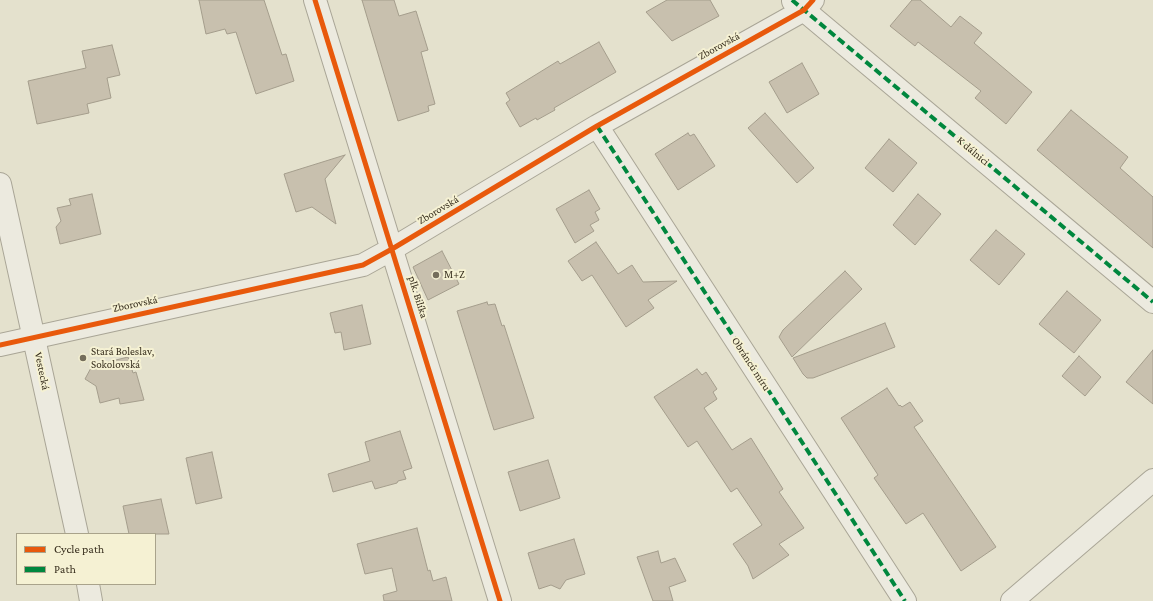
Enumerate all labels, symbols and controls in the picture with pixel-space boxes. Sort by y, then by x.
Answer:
street label: Zborovská [696,29,742,63]
street label: K dálnici [954,134,992,168]
street label: Zborovská [415,193,461,227]
place label: M+Z [444,268,465,282]
marker: M+Z [431,270,441,280]
street label: plk. Bilíka [405,274,431,320]
street label: Zborovská [111,293,159,315]
street label: Obránců míru [729,335,773,393]
place label: Stará Boleslav, Sokolovská [91,345,154,371]
street label: Vestecká [32,351,52,391]
marker: Stará Boleslav, Sokolovská [78,353,88,363]
legend [16,533,156,585]
text: Cycle path [54,542,104,556]
text: Path [54,562,76,576]

